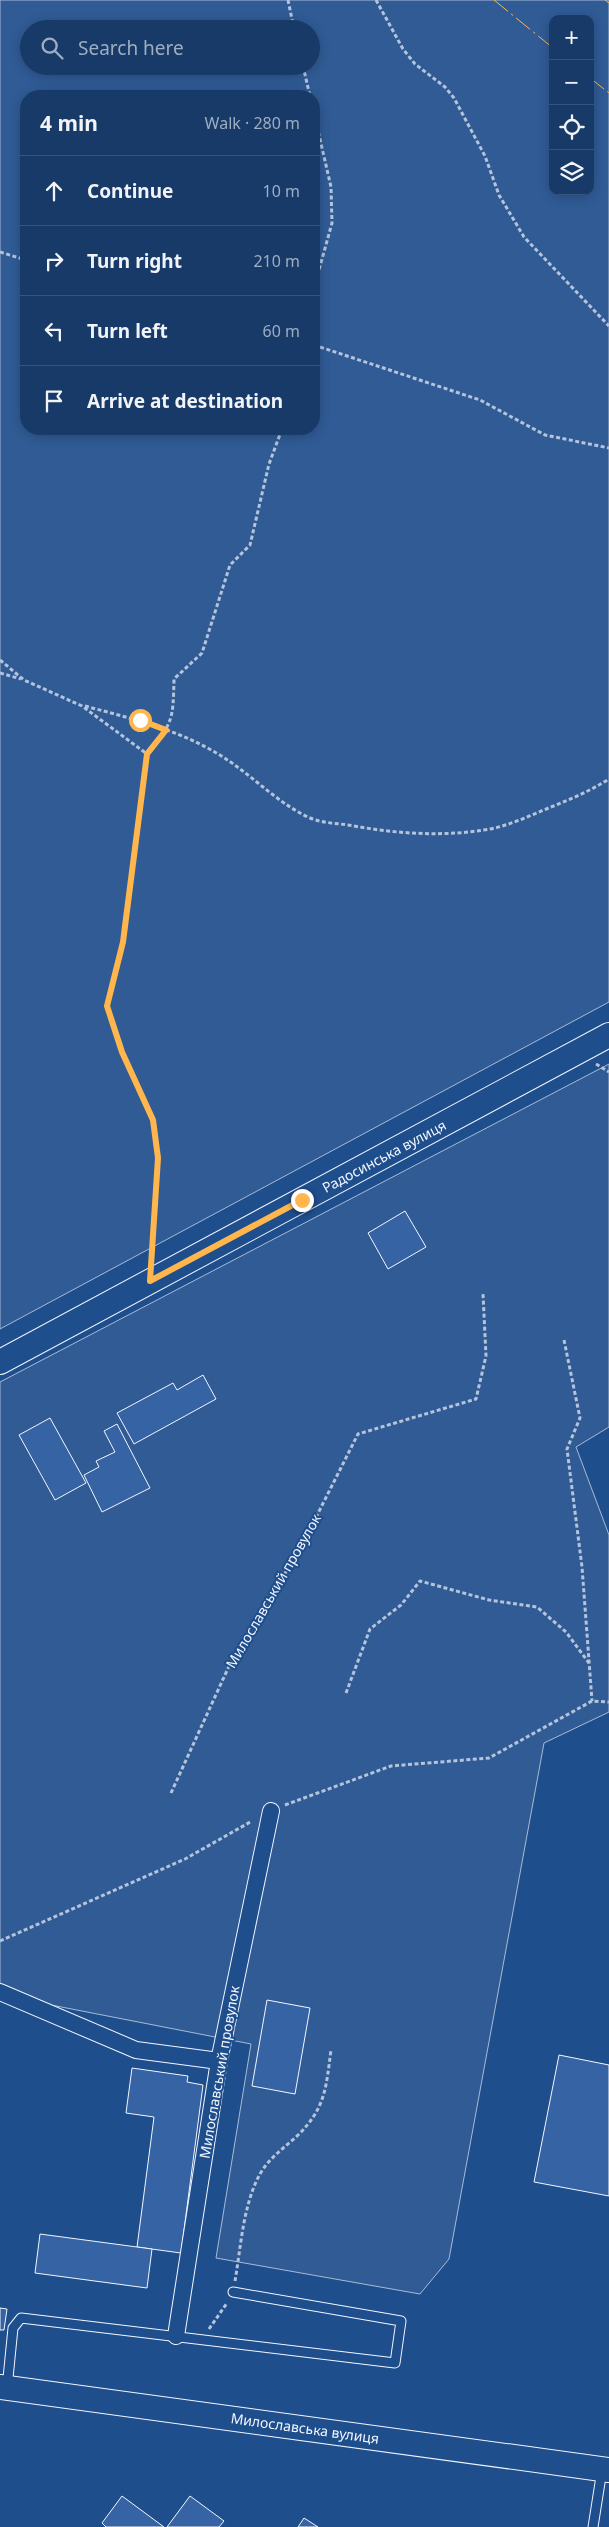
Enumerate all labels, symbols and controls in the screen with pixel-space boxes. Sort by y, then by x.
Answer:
map controls [549,15,594,195]
button: + [549,15,594,60]
search box [20,20,320,75]
icon: search [38,34,66,62]
text: Search here [78,35,184,61]
button: − [549,60,594,105]
button: locate [549,105,594,150]
text: 4 min [40,109,98,137]
text: Walk · 280 m [205,112,300,134]
button: layers [549,150,594,195]
icon: ahead [40,177,68,205]
text: Continue [87,178,173,204]
text: 10 m [263,180,300,202]
icon: right [40,247,68,275]
text: Turn right [87,248,182,274]
text: 210 m [253,250,300,272]
icon: left [40,317,68,345]
text: Turn left [87,318,168,344]
text: 60 m [263,320,300,342]
icon: arrive [40,387,68,415]
text: Arrive at destination [87,388,283,414]
route start [129,709,152,732]
street label: Радосинська вулиця [319,1115,449,1197]
route end [291,1189,314,1212]
street label: Милославський провулок [221,1510,325,1672]
street label: Милославський провулок [194,1984,244,2160]
street label: Милославська вулиця [230,2408,380,2448]

